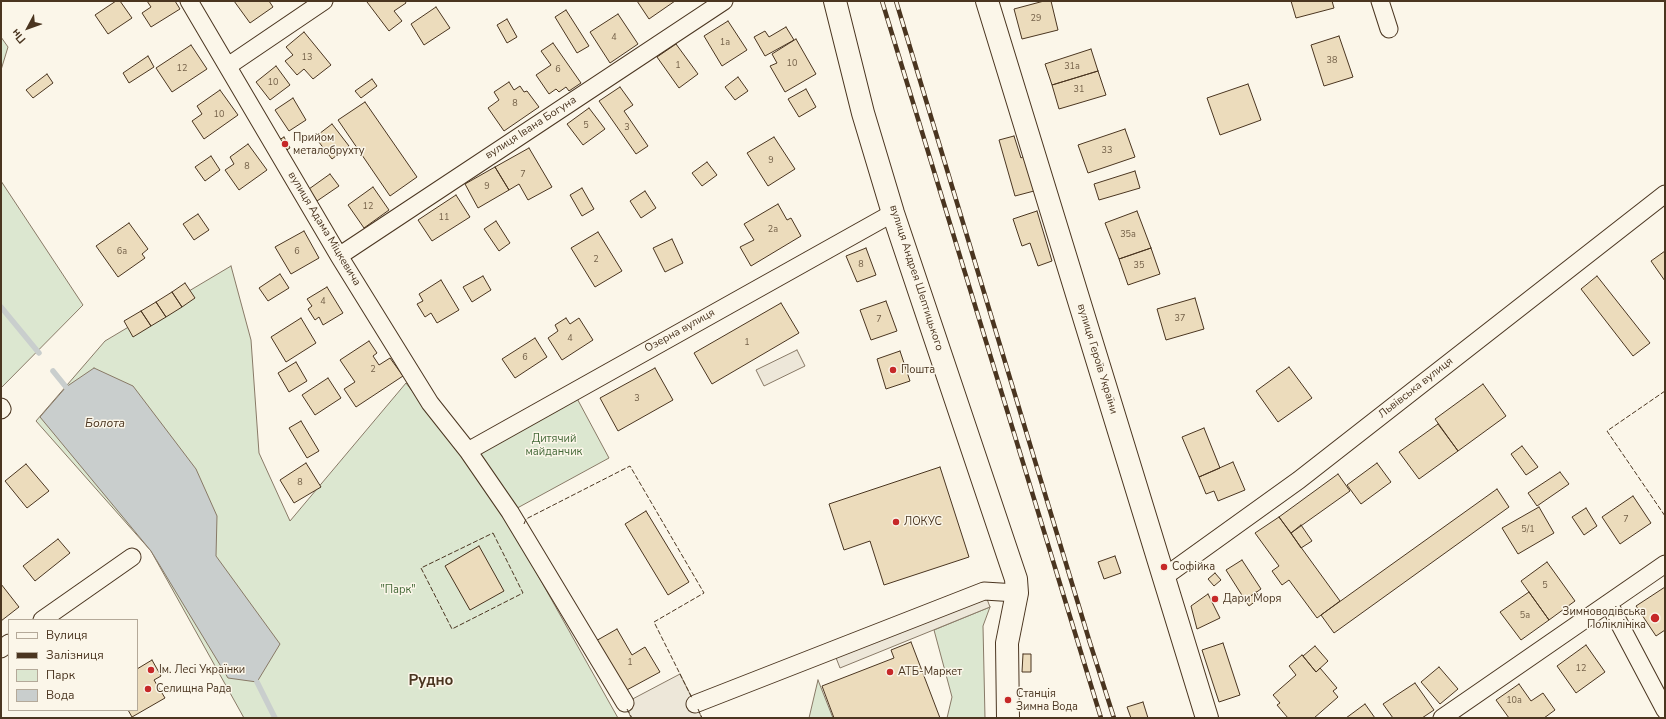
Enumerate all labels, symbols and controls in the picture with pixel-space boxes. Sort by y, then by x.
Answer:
north arrow [8,8,48,48]
house number: 29 [1031,14,1041,24]
text: Пн [8,26,29,47]
house number: 4 [611,33,617,43]
house number: 1а [720,38,730,48]
house number: 13 [302,53,312,63]
house number: 38 [1327,56,1337,66]
house number: 10 [787,59,797,69]
house number: 1 [675,61,681,71]
house number: 31а [1064,62,1080,72]
house number: 12 [177,64,187,74]
house number: 6 [555,65,561,75]
house number: 10 [268,78,278,88]
house number: 31 [1074,85,1084,95]
street label: вулиця Івана Богуна [483,94,579,162]
house number: 8 [512,99,518,109]
house number: 10 [214,110,224,120]
house number: 5 [583,121,589,131]
house number: 3 [624,123,630,133]
place label: Прийом металобрухту [293,131,364,157]
marker: Прийом металобрухту [280,139,290,149]
house number: 33 [1102,146,1112,156]
house number: 9 [768,156,774,166]
house number: 8 [244,162,250,172]
street label: вулиця Адама Міцкевича [285,170,363,288]
house number: 7 [520,170,526,180]
house number: 9 [484,182,490,192]
house number: 12 [363,202,373,212]
street label: вулиця Андрея Шептицького [886,203,946,353]
house number: 11 [439,213,449,223]
house number: 2а [768,225,778,235]
house number: 35а [1120,230,1136,240]
house number: 6а [117,247,127,257]
house number: 6 [294,247,300,257]
house number: 2 [593,255,599,265]
house number: 8 [858,260,864,270]
house number: 35 [1134,261,1144,271]
house number: 4 [320,297,326,307]
street label: вулиця Героїв України [1074,302,1120,416]
street label: Озерна вулиця [643,306,717,356]
house number: 37 [1175,314,1185,324]
house number: 7 [876,315,882,325]
house number: 4 [567,334,573,344]
house number: 1 [744,338,750,348]
house number: 6 [522,353,528,363]
street label: Львівська вулиця [1376,355,1456,421]
place label: Пошта [901,363,935,377]
house number: 2 [370,365,376,375]
marker: Пошта [888,365,898,375]
house number: 3 [634,394,640,404]
water label: Болота [85,417,125,431]
park label: Дитячий майданчик [526,432,582,458]
house number: 8 [297,478,303,488]
place label: ЛОКУС [904,515,942,529]
house number: 7 [1623,515,1629,525]
marker: ЛОКУС [891,517,901,527]
house number: 5/1 [1521,525,1535,535]
place label: Софійка [1172,560,1215,574]
marker: Софійка [1159,562,1169,572]
house number: 5 [1542,581,1548,591]
park label: "Парк" [380,583,416,597]
place label: Дари Моря [1223,592,1281,606]
marker: Дари Моря [1210,594,1220,604]
place label: Зимноводівська Поліклініка [1562,605,1646,631]
house number: 5а [1520,611,1530,621]
marker: Зимноводівська Поліклініка [1649,612,1661,624]
legend [8,619,138,711]
text: Вулиця [46,627,88,643]
text: Залізниця [46,647,104,663]
house number: 1 [627,658,633,668]
place label: Ім. Лесі Українки [159,663,245,677]
house number: 12 [1576,664,1586,674]
marker: Ім. Лесі Українки [146,665,156,675]
place label: АТБ-Маркет [898,665,962,679]
text: Парк [46,667,75,683]
marker: АТБ-Маркет [885,667,895,677]
district label: Рудно [409,672,453,690]
place label: Селищна Рада [156,682,231,696]
marker: Селищна Рада [143,684,153,694]
text: Вода [46,687,74,703]
place label: Станція Зимна Вода [1016,687,1078,713]
marker: Станція Зимна Вода [1003,695,1013,705]
house number: 10а [1506,696,1522,706]

